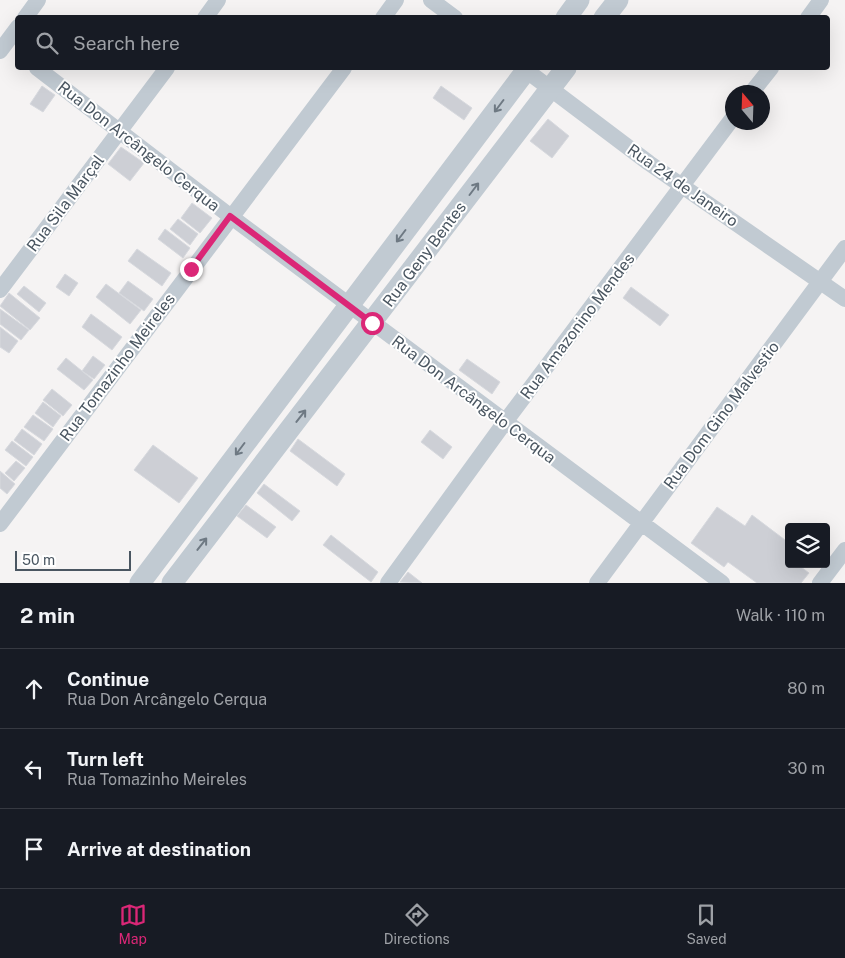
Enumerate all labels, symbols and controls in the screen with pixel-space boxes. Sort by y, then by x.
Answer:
search box [15,15,830,70]
icon: search [33,29,61,57]
text: Search here [73,32,180,54]
street label: Rua Don Arcângelo Cerqua [54,77,223,215]
north arrow [725,85,770,130]
one-way arrow [494,99,504,113]
street label: Rua 24 de Janeiro [624,140,742,231]
street label: Rua Sila Marçal [23,151,108,255]
one-way arrow [468,183,479,196]
street label: Rua Geny Bentes [379,198,470,311]
one-way arrow [396,229,406,243]
street label: Rua Amazonino Mendes [516,250,638,403]
route end [180,258,203,281]
street label: Rua Tomazinho Meireles [56,290,179,445]
route start [361,312,384,335]
street label: Rua Don Arcângelo Cerqua [388,332,559,467]
street label: Rua Dom Gino Malvestio [660,338,783,493]
one-way arrow [296,409,307,422]
one-way arrow [234,442,245,455]
map controls [785,523,830,568]
button: layers [785,523,830,568]
one-way arrow [197,538,208,551]
scale bar [15,548,131,571]
text: 50 m [22,552,55,568]
text: 2 min [20,603,75,628]
text: Walk · 110 m [736,606,825,625]
text: Continue [67,668,149,690]
icon: ahead [20,675,48,703]
text: 80 m [787,679,825,698]
text: Rua Don Arcângelo Cerqua [67,690,267,709]
text: Turn left [67,748,144,770]
icon: left [20,755,48,783]
text: 30 m [788,759,825,778]
text: Rua Tomazinho Meireles [67,770,247,789]
icon: arrive [20,835,48,863]
text: Arrive at destination [67,838,251,860]
tab: Map [118,901,147,947]
tab: Directions [384,901,450,947]
tab: Saved [686,901,727,947]

